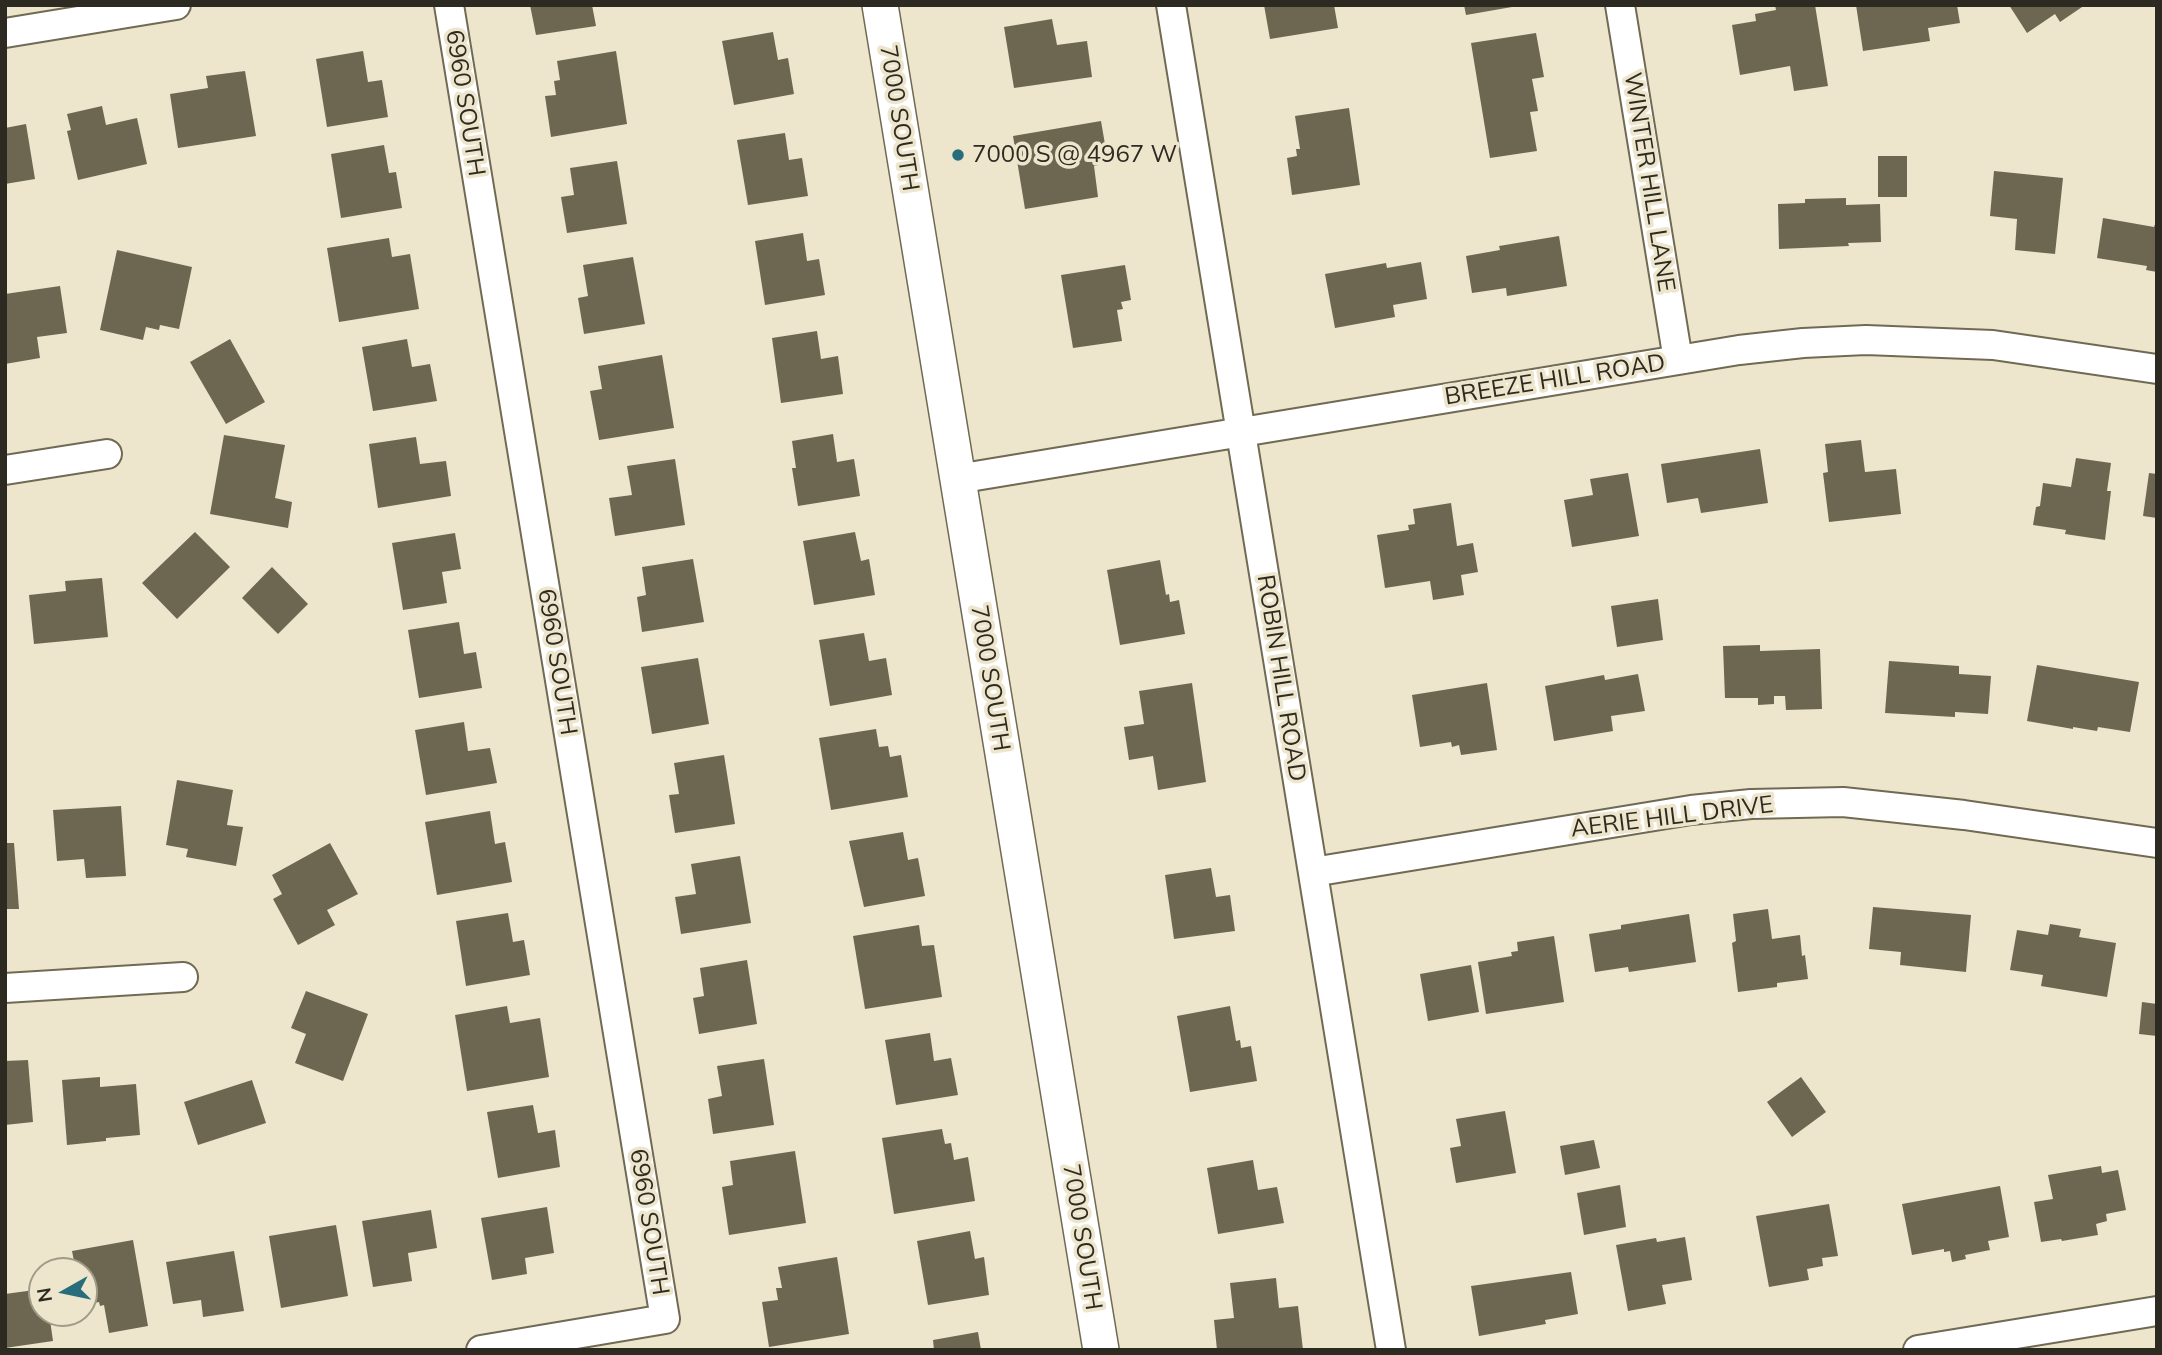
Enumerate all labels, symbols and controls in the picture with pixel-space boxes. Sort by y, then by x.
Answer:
street label: 6960 SOUTH [439,28,491,178]
street label: 7000 SOUTH [873,43,925,193]
street label: WINTER HILL LANE [1617,70,1681,294]
place label: 7000 S @ 4967 W [972,141,1177,169]
marker: 7000 S @ 4967 W [950,147,966,163]
street label: BREEZE HILL ROAD [1443,348,1667,412]
street label: ROBIN HILL ROAD [1250,573,1312,783]
street label: 6960 SOUTH [531,587,583,737]
street label: 7000 SOUTH [964,603,1016,753]
street label: AERIE HILL DRIVE [1569,790,1775,844]
street label: 6960 SOUTH [623,1147,675,1297]
street label: 7000 SOUTH [1056,1162,1108,1312]
north arrow [28,1257,98,1327]
text: N [31,1286,57,1304]

